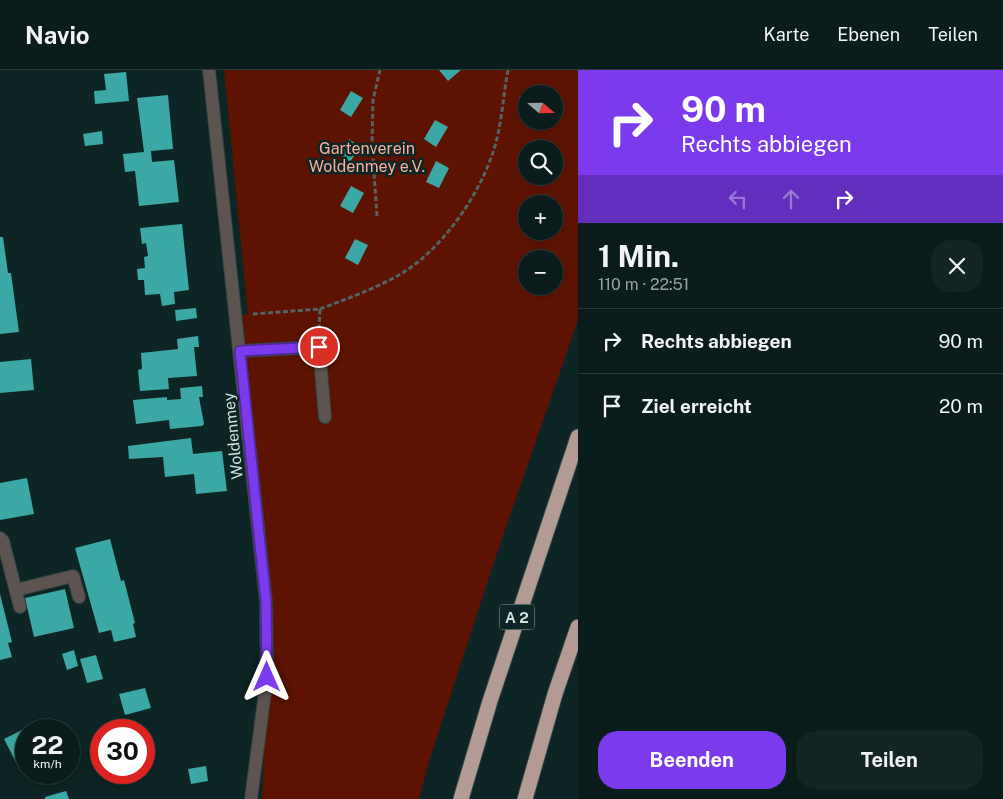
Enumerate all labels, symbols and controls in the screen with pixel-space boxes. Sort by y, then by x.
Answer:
text: Navio [25,21,90,49]
text: Karte [764,24,809,45]
text: Ebenen [837,24,900,45]
text: Teilen [928,24,978,45]
north arrow [518,85,562,130]
map controls [518,85,563,295]
text: 90 m [681,89,766,130]
icon: right [598,90,663,155]
text: Rechts abbiegen [681,131,852,157]
park label: Gartenverein Woldenmey e.V. [309,139,425,176]
button: search [518,140,563,185]
icon: left [724,185,752,213]
icon: ahead [777,185,805,213]
icon: right [830,185,858,213]
button: + [518,195,563,240]
text: 1 Min. [598,238,679,274]
button: close [931,240,983,292]
button: − [518,250,563,295]
text: 110 m · 22:51 [598,275,689,294]
pin [298,326,340,368]
icon: right [598,327,626,355]
text: Rechts abbiegen [641,330,792,352]
text: 90 m [939,330,983,352]
icon: arrive [305,333,333,361]
street label: Woldenmey [219,391,247,480]
icon: arrive [598,392,626,420]
text: Ziel erreicht [641,395,752,417]
text: 20 m [939,395,983,417]
road number: A 2 [500,604,534,630]
position arrow [240,650,292,702]
speed limit sign: 30 [90,719,155,784]
text: 22 [32,730,63,760]
button: Beenden [598,731,786,789]
button: Teilen [796,731,983,789]
text: km/h [33,757,62,771]

